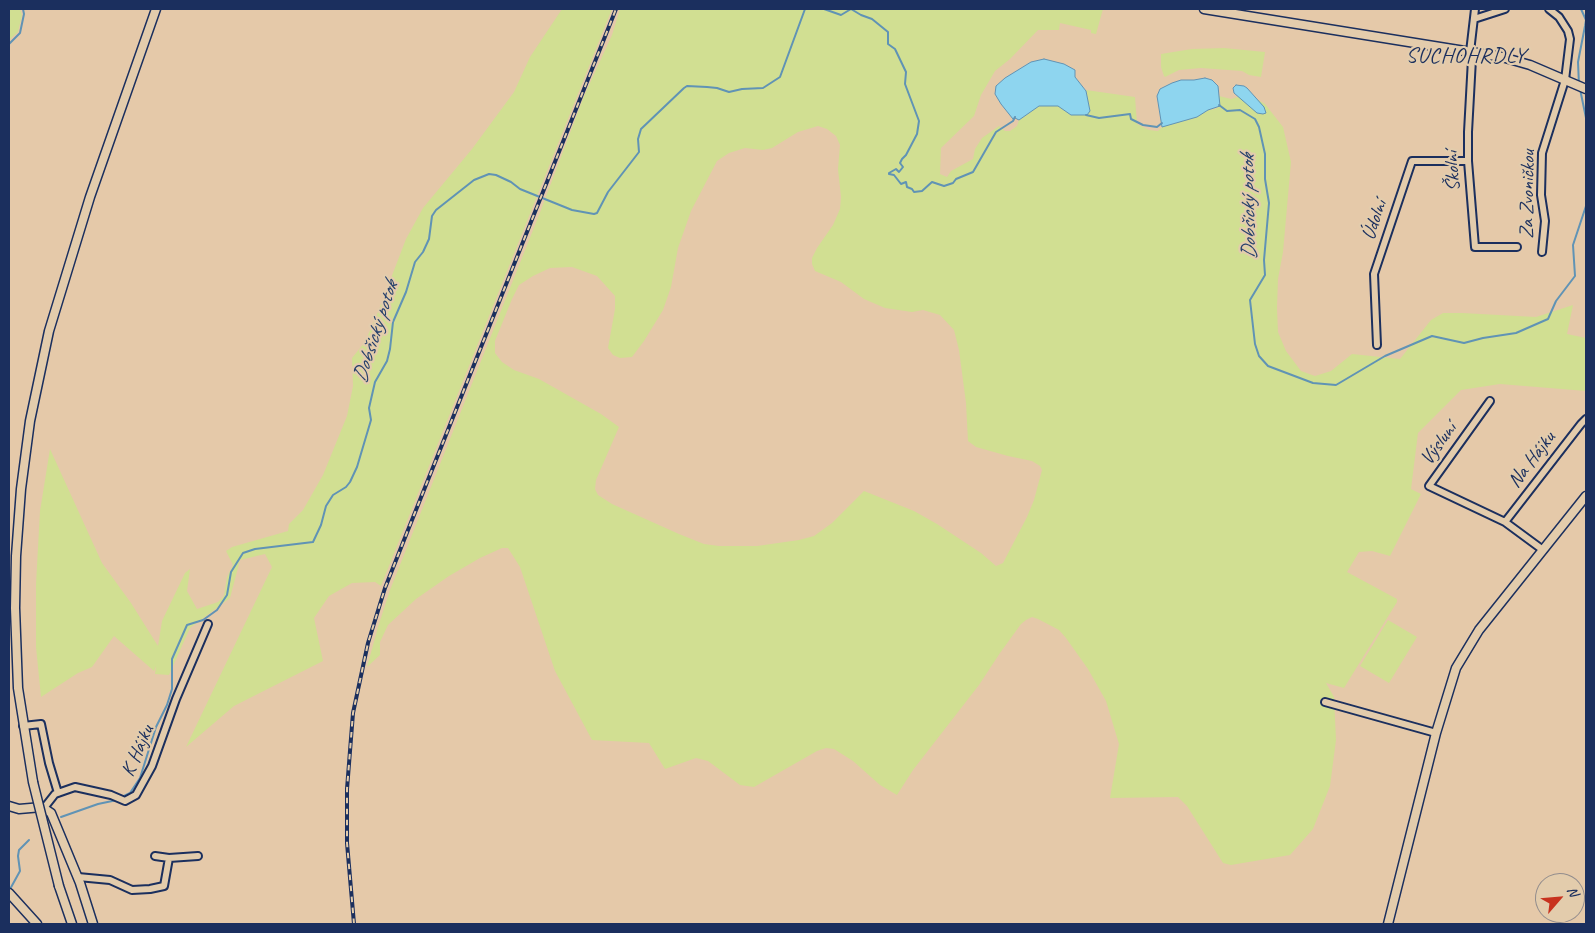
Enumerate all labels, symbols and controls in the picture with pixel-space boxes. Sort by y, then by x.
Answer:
district label: SUCHOHRDLY [1405,43,1527,69]
street label: Za Zvoničkou [1515,149,1541,239]
street label: Školní [1440,150,1466,192]
water label: Dobšický potok [1235,154,1263,260]
street label: Údolní [1357,197,1393,243]
water label: Dobšický potok [348,278,404,386]
street label: Výsluní [1415,418,1463,470]
street label: Na Hájku [1503,427,1561,493]
street label: K Hájku [116,722,160,780]
north arrow [1535,873,1585,923]
text: N [1563,884,1582,899]

